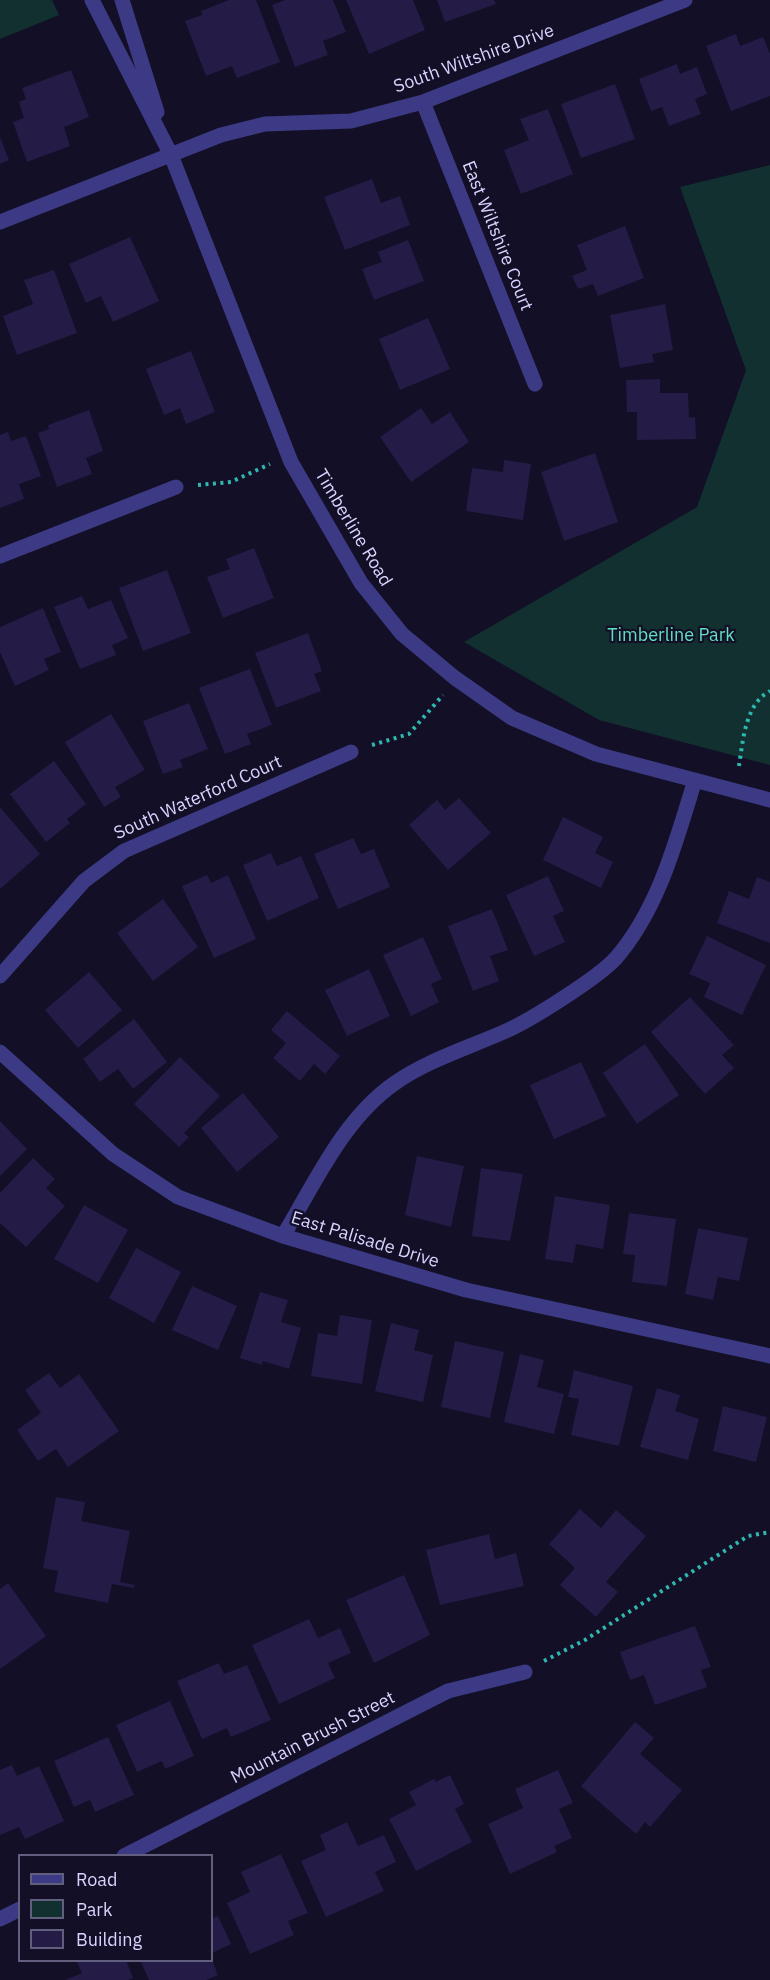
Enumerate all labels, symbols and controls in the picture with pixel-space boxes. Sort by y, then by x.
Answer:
street label: South Wiltshire Drive [391,20,557,98]
street label: East Wiltshire Court [457,158,537,314]
street label: Timberline Road [310,466,396,590]
park label: Timberline Park [607,625,735,647]
street label: South Waterford Court [111,751,285,845]
street label: East Palisade Drive [288,1207,442,1273]
street label: Mountain Brush Street [227,1687,399,1789]
legend [18,1854,213,1962]
text: Road [76,1868,117,1891]
text: Park [76,1898,112,1921]
text: Building [76,1928,142,1951]

